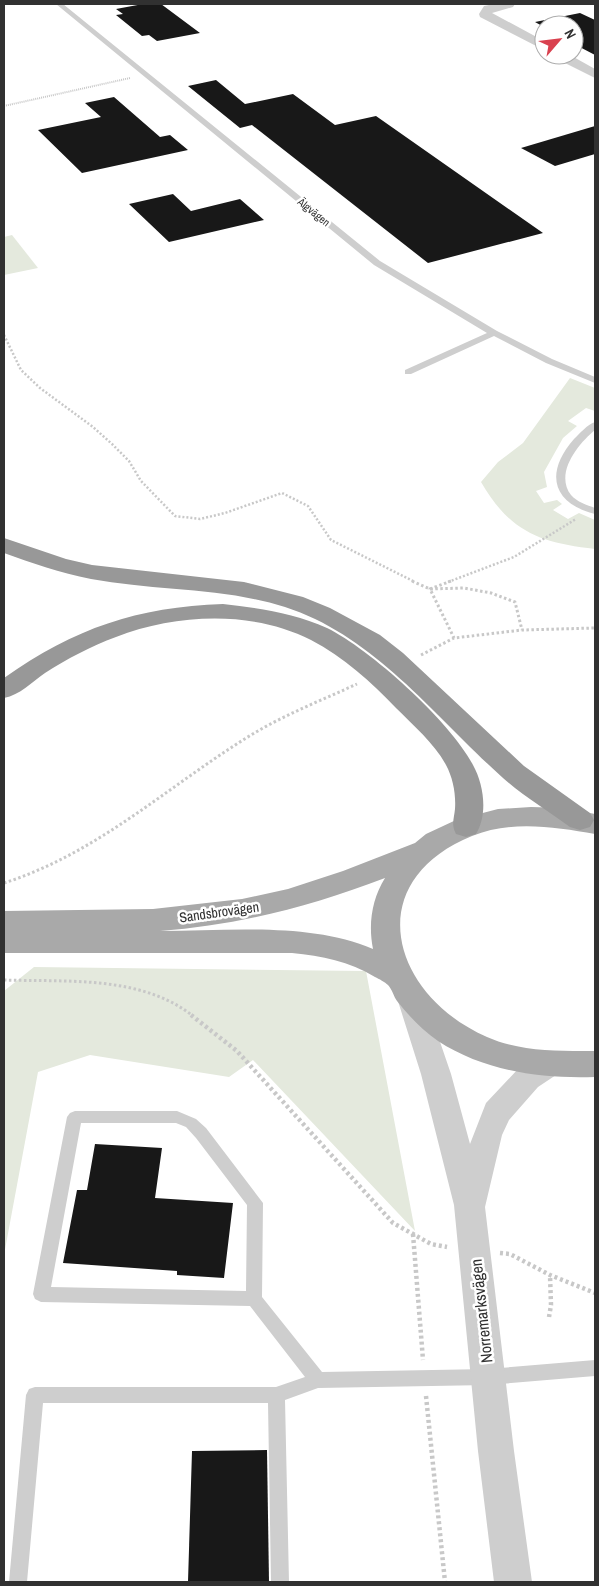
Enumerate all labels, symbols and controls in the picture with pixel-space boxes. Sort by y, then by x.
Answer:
north arrow [534,15,584,65]
text: N [561,26,580,42]
street label: Älgvägen [294,194,333,229]
street label: Sandsbrovägen [178,897,260,927]
street label: Norremarksvägen [465,1258,497,1364]

